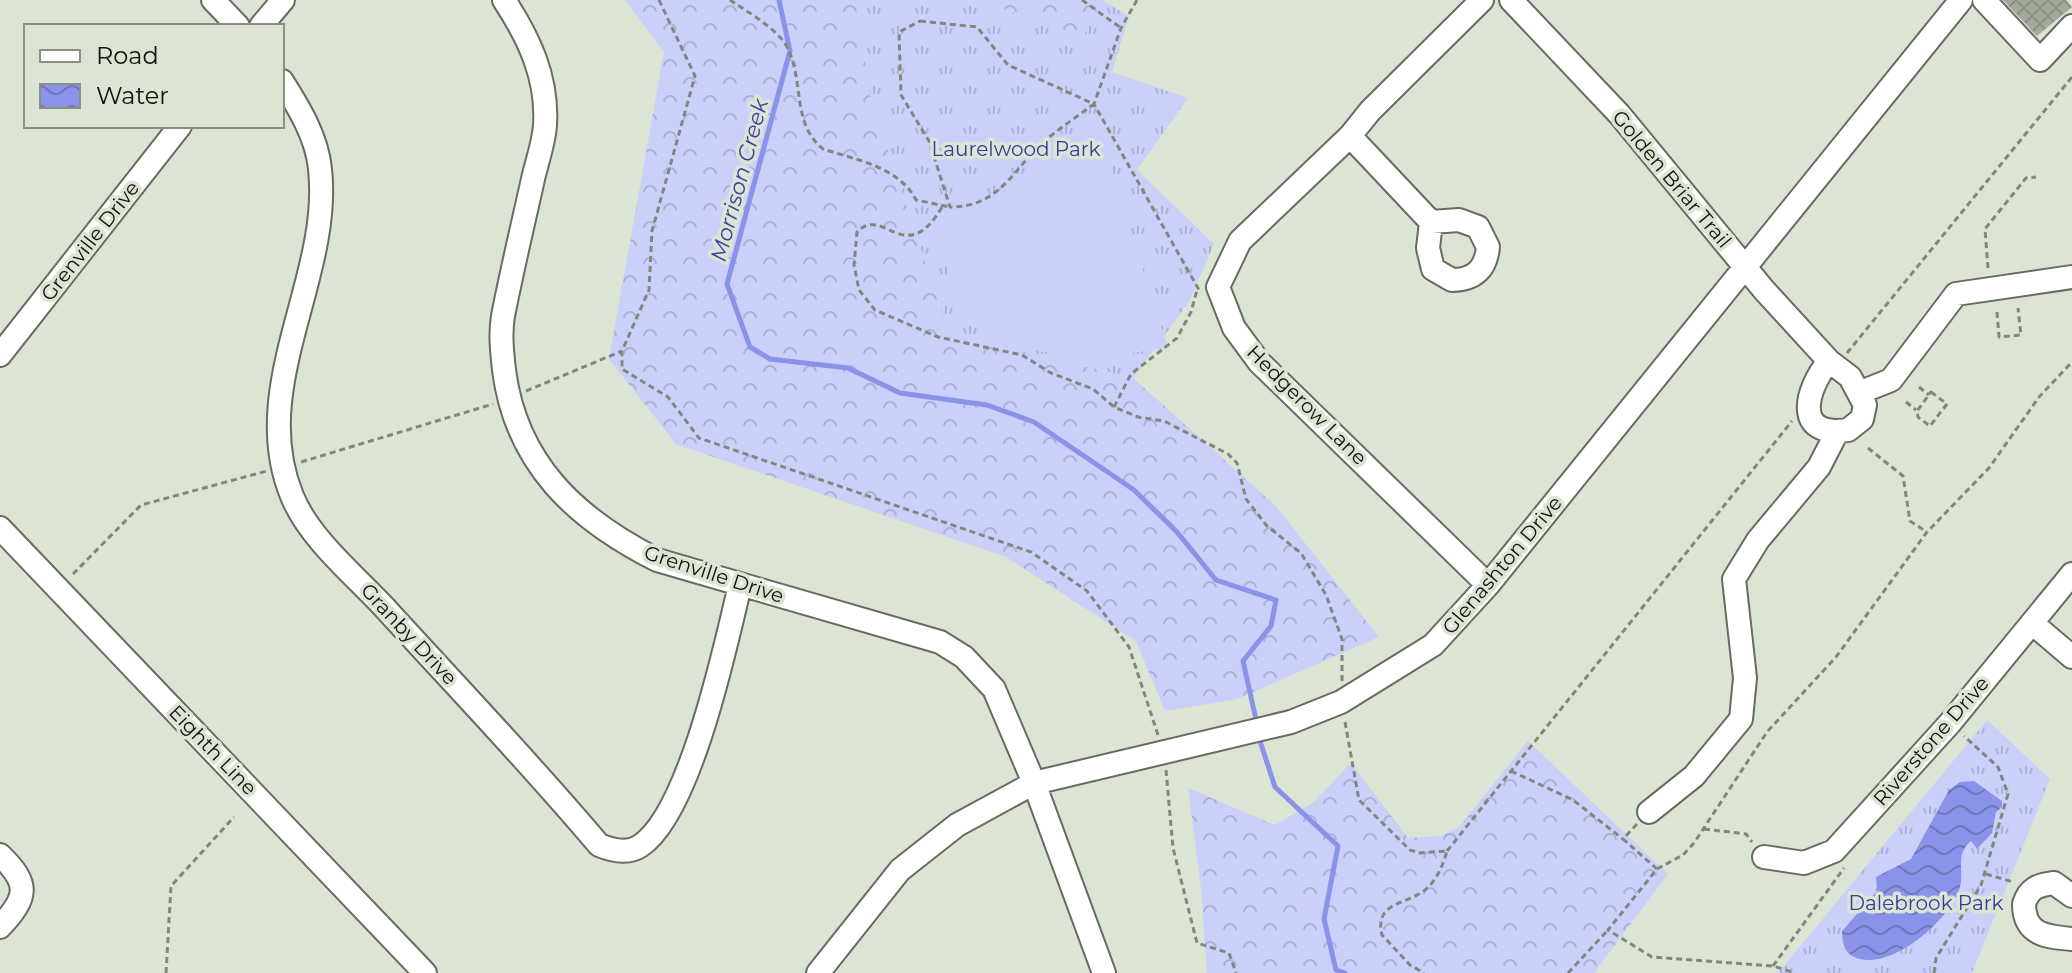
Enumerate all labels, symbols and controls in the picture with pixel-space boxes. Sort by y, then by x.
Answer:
legend [24,24,284,128]
text: Road [96,41,159,70]
text: Water [96,81,169,110]
water label: Morrison Creek [705,95,774,264]
street label: Golden Briar Trail [1607,105,1737,253]
park label: Laurelwood Park [931,137,1101,161]
street label: Grenville Drive [36,176,144,306]
street label: Hedgerow Lane [1242,340,1372,470]
street label: Glenashton Drive [1437,491,1567,639]
street label: Grenville Drive [641,540,787,608]
street label: Granby Drive [356,578,462,690]
street label: Riverstone Drive [1868,671,1994,811]
street label: Eighth Line [164,700,262,800]
park label: Dalebrook Park [1848,891,2004,915]

